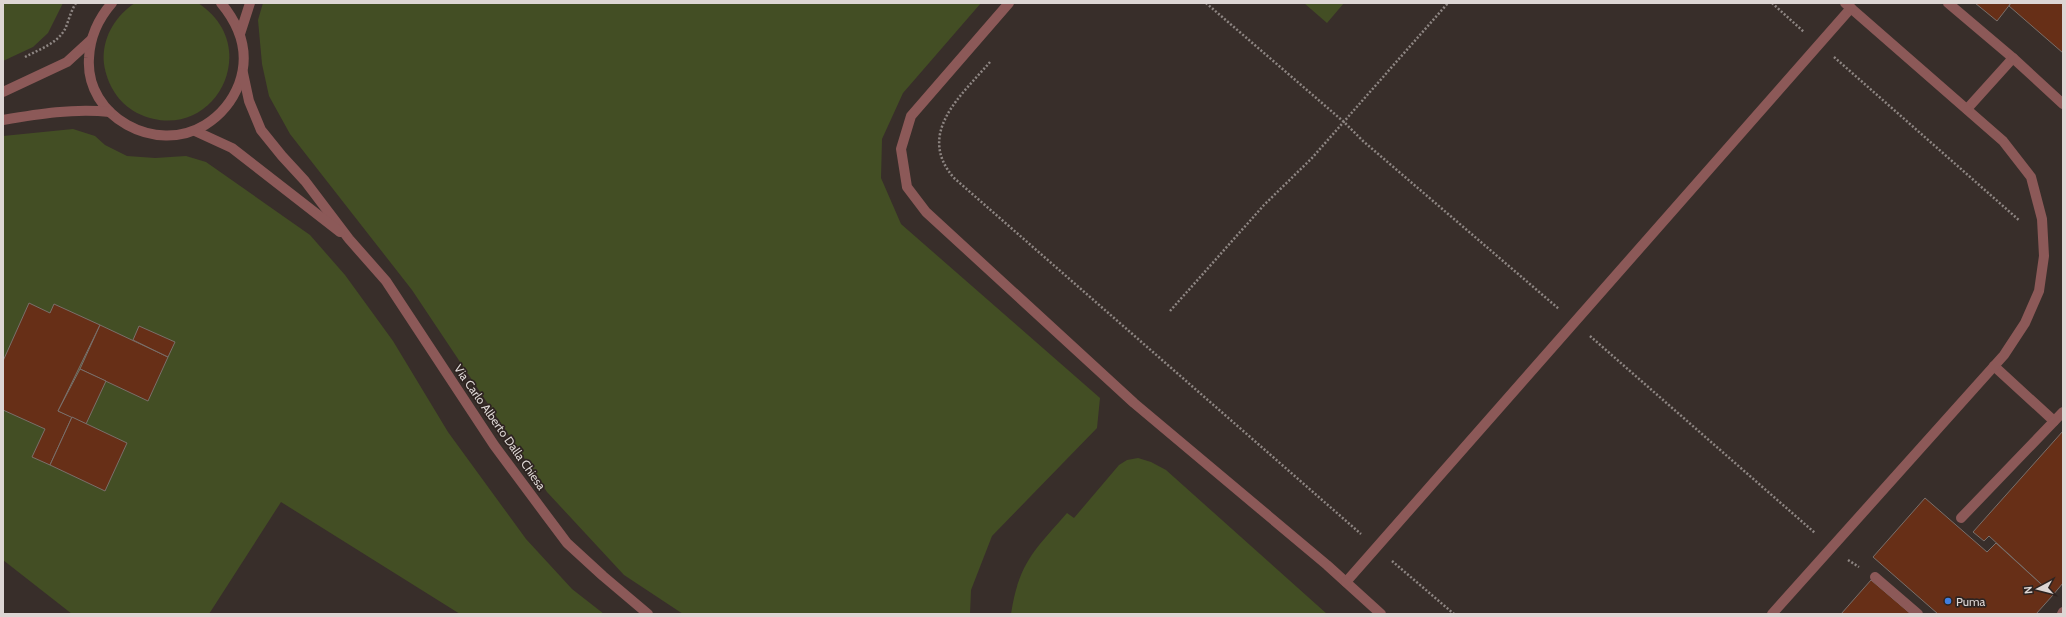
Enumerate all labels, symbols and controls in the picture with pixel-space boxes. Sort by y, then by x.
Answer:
street label: Via Carlo Alberto Dalla Chiesa [451,361,549,493]
north arrow [2018,569,2058,609]
text: N [2021,586,2035,595]
place label: Puma [1956,594,1986,609]
marker: Puma [1943,596,1953,606]

